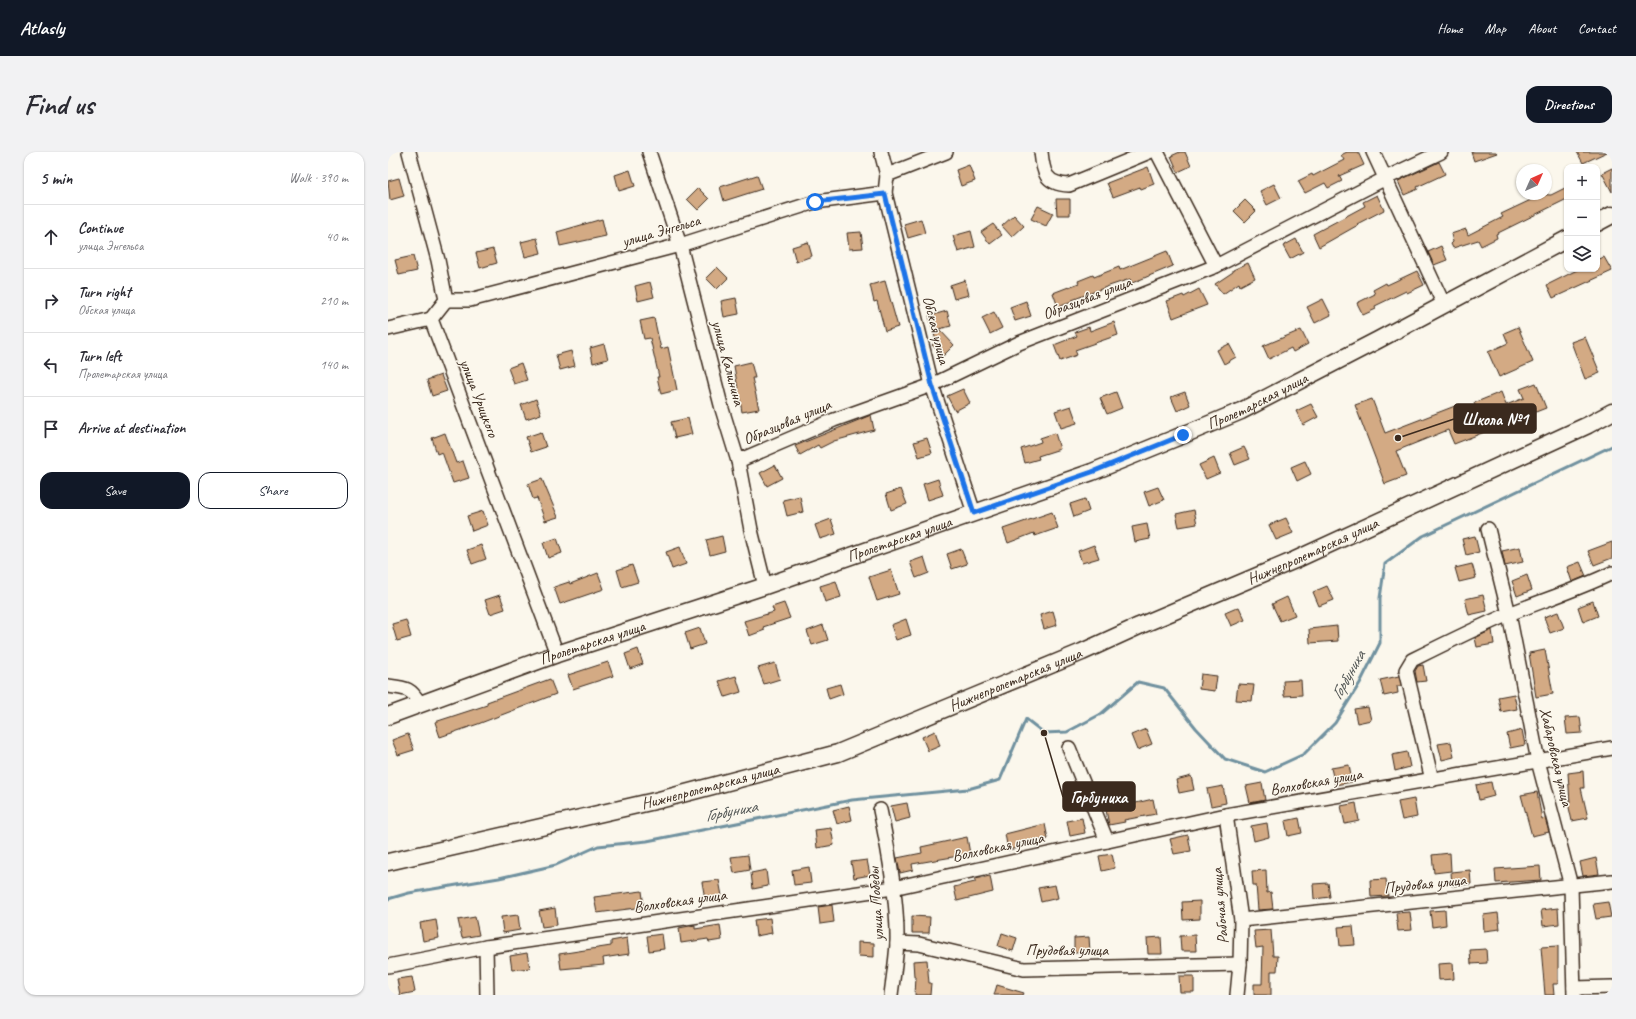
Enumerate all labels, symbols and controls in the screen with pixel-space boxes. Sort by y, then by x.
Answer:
text: Atlasly [20,16,64,40]
text: Home [1437,20,1463,37]
text: Map [1485,20,1506,37]
text: About [1528,20,1556,37]
text: Contact [1578,20,1616,37]
button: Directions [1526,86,1612,123]
text: Find us [24,87,94,122]
north arrow [1516,164,1552,200]
map controls [1564,164,1600,272]
button: + [1564,164,1600,200]
text: 5 min [40,168,72,189]
text: Walk · 390 m [289,170,348,186]
route start [806,193,824,211]
button: − [1564,200,1600,236]
street label: улица Энгельса [619,210,704,252]
text: Continue [78,219,123,238]
icon: ahead [40,226,62,248]
text: 40 m [326,229,348,245]
button: layers [1564,236,1600,272]
text: улица Энгельса [78,238,143,254]
street label: Образцовая улица [1040,272,1135,324]
text: Turn right [78,283,131,302]
icon: right [40,290,62,312]
text: 210 m [320,293,348,309]
street label: Обская улица [918,294,955,368]
text: Обская улица [78,302,135,318]
street label: улица Калинина [707,317,749,409]
text: Turn left [78,347,121,366]
icon: left [40,354,62,376]
street label: улица Урицкого [455,355,504,441]
text: 140 m [320,357,348,373]
text: Пролетарская улица [78,366,167,382]
street label: Пролетарская улица [1204,368,1312,434]
street label: Образцовая улица [740,394,835,449]
callout: Школа №1 [1454,404,1536,433]
text: Школа №1 [1462,409,1531,430]
icon: arrive [40,418,62,440]
text: Arrive at destination [78,419,185,438]
route end [1174,426,1192,444]
button: Save [40,472,190,509]
button: Share [198,472,348,509]
street label: Пролетарская улица [844,511,956,567]
street label: Нижнепролетарская улица [1244,513,1382,589]
street label: Пролетарская улица [537,615,649,670]
street label: Нижнепролетарская улица [946,643,1086,716]
water label: Горбуниха [1326,646,1371,703]
street label: Хабаровская улица [1535,706,1577,810]
street label: Нижнепролетарская улица [639,759,782,814]
street label: Волховская улица [1268,764,1365,800]
callout: Горбуниха [1063,782,1135,811]
text: Горбуниха [1071,787,1129,808]
water label: Горбуниха [703,795,760,826]
street label: Волховская улица [950,827,1047,866]
street label: улица Победы [863,865,889,943]
street label: Рабочая улица [1207,866,1233,945]
street label: Прудовая улица [1383,870,1468,898]
street label: Волховская улица [632,884,729,917]
street label: Прудовая улица [1026,940,1109,960]

